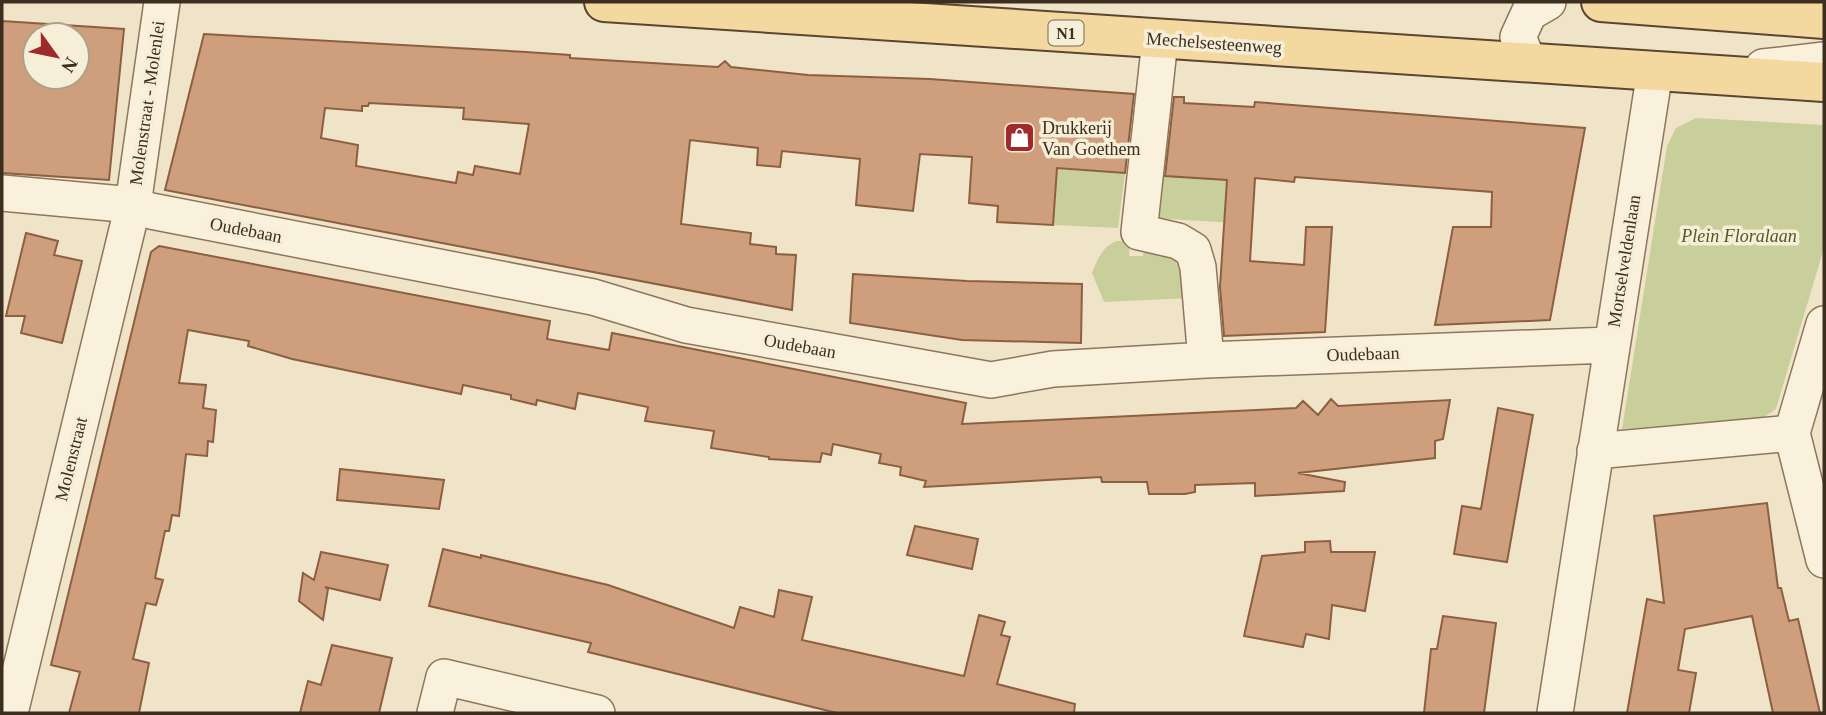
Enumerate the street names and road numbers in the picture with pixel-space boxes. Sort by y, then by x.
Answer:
street label: Molenstraat - Molenlei [126,19,168,187]
road number: N1 [1048,20,1084,46]
street label: Mechelsesteenweg [1145,28,1283,58]
street label: Mortselveldenlaan [1604,193,1644,329]
street label: Oudebaan [208,213,284,247]
street label: Oudebaan [762,330,838,362]
street label: Oudebaan [1326,343,1400,365]
street label: Molenstraat [51,415,91,503]

